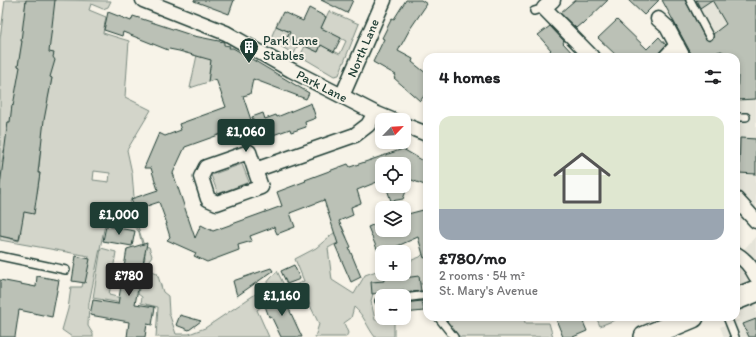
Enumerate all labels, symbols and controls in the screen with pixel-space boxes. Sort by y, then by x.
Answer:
street label: North Lane [344,17,382,79]
place label: Park Lane Stables [263,33,318,63]
building icon: Park Lane Stables [238,36,260,64]
icon: filters [702,66,724,88]
street label: Park Lane [294,67,350,105]
text: 4 homes [439,67,500,87]
north arrow [375,113,411,149]
map controls [375,113,411,325]
pin: £1,060 [213,119,279,153]
text: £1,060 [227,124,265,139]
icon: home [546,142,618,214]
button: locate [375,157,411,193]
button: layers [375,201,411,237]
pin: £1,000 [86,202,152,236]
text: £1,000 [99,207,139,222]
button: + [375,245,411,281]
text: £780/mo [439,248,506,268]
pin: £780 [105,263,153,297]
text: £780 [115,268,143,283]
text: 2 rooms · 54 m² [439,268,525,283]
pin: £1,160 [249,283,315,317]
text: St. Mary's Avenue [439,283,538,298]
text: £1,160 [264,288,301,303]
button: − [375,289,411,325]

